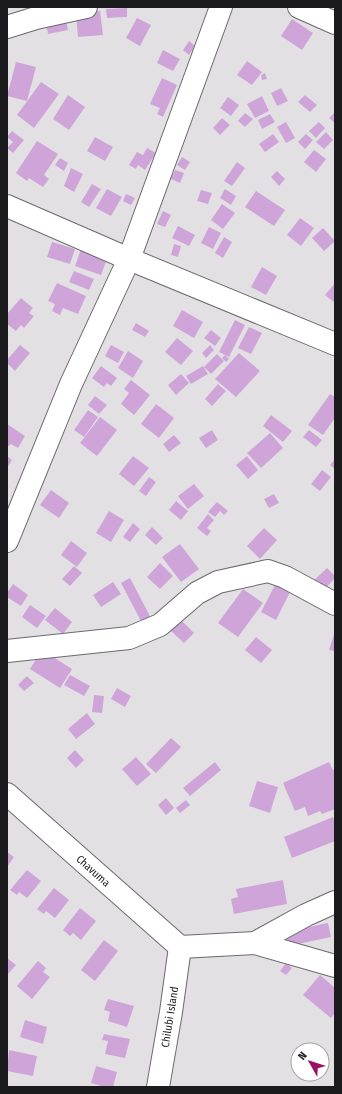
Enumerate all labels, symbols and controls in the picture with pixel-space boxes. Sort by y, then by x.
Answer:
street label: Chavuma [73,852,113,890]
street label: Chilubi Island [159,986,181,1048]
north arrow [290,1042,330,1082]
text: N [295,1049,310,1063]

